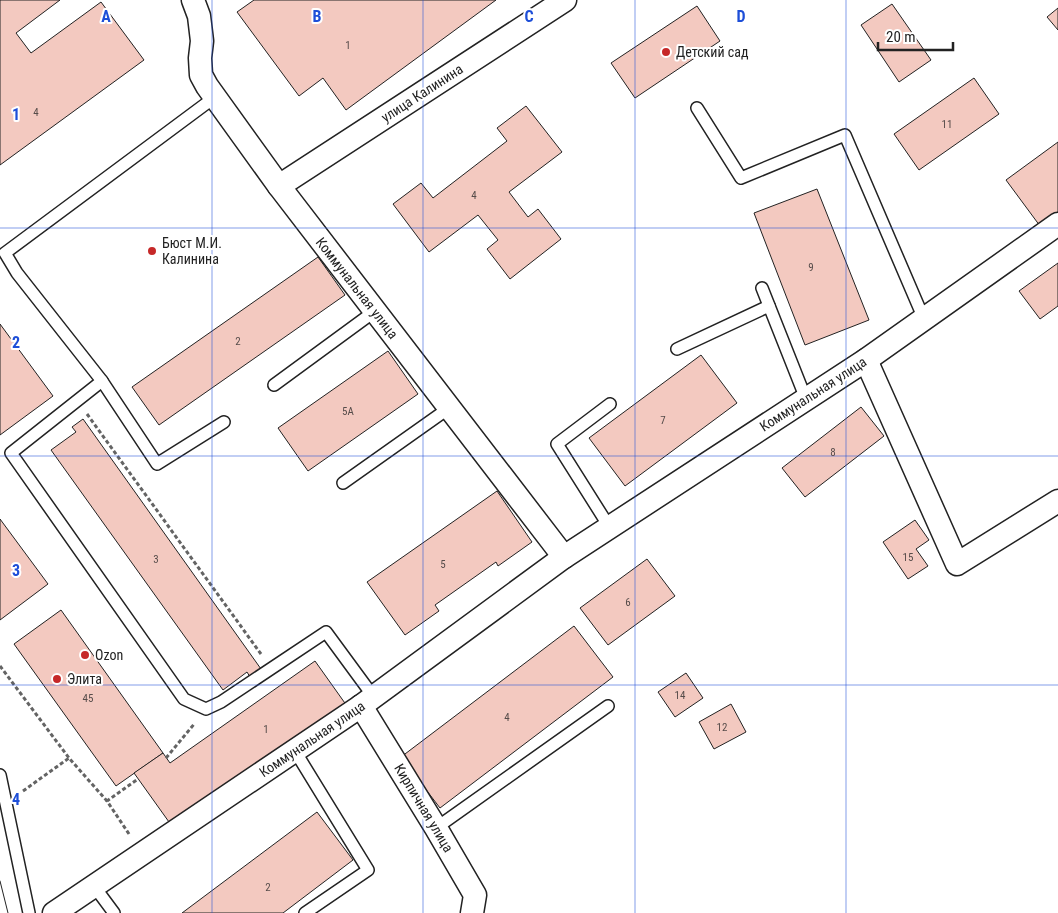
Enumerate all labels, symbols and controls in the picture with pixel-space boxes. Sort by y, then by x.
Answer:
text: A [101,7,111,26]
text: B [313,7,322,26]
text: C [524,7,534,26]
text: D [736,7,746,26]
scale bar [878,20,953,52]
text: 20 m [886,28,916,46]
house number: 1 [345,39,351,52]
place label: Детский сад [676,44,749,60]
marker: Детский сад [660,46,672,58]
street label: улица Калинина [378,61,466,125]
text: 1 [12,105,20,124]
house number: 4 [33,106,39,119]
house number: 11 [942,118,952,131]
house number: 4 [471,189,477,202]
street label: Коммунальная улица [313,234,401,342]
place label: Бюст М.И. Калинина [162,235,222,267]
marker: Бюст М.И. Калинина [146,245,158,257]
house number: 9 [808,261,814,274]
text: 2 [12,333,20,352]
house number: 2 [235,335,241,348]
street label: Коммунальная улица [757,354,869,434]
house number: 5А [342,405,355,418]
house number: 7 [660,414,666,427]
house number: 8 [830,446,836,459]
house number: 15 [903,551,913,564]
house number: 3 [153,553,159,566]
house number: 5 [440,558,446,571]
text: 3 [12,561,20,580]
house number: 6 [625,596,631,609]
place label: Ozon [95,647,123,663]
marker: Ozon [79,649,91,661]
place label: Элита [67,671,102,687]
marker: Элита [51,673,63,685]
house number: 14 [675,689,686,702]
house number: 45 [83,692,93,705]
street label: Коммунальная улица [256,698,368,780]
house number: 4 [504,711,510,724]
house number: 12 [717,721,727,734]
house number: 1 [263,723,269,736]
street label: Кирпичная улица [391,761,457,855]
text: 4 [12,790,20,809]
house number: 2 [265,881,271,894]

